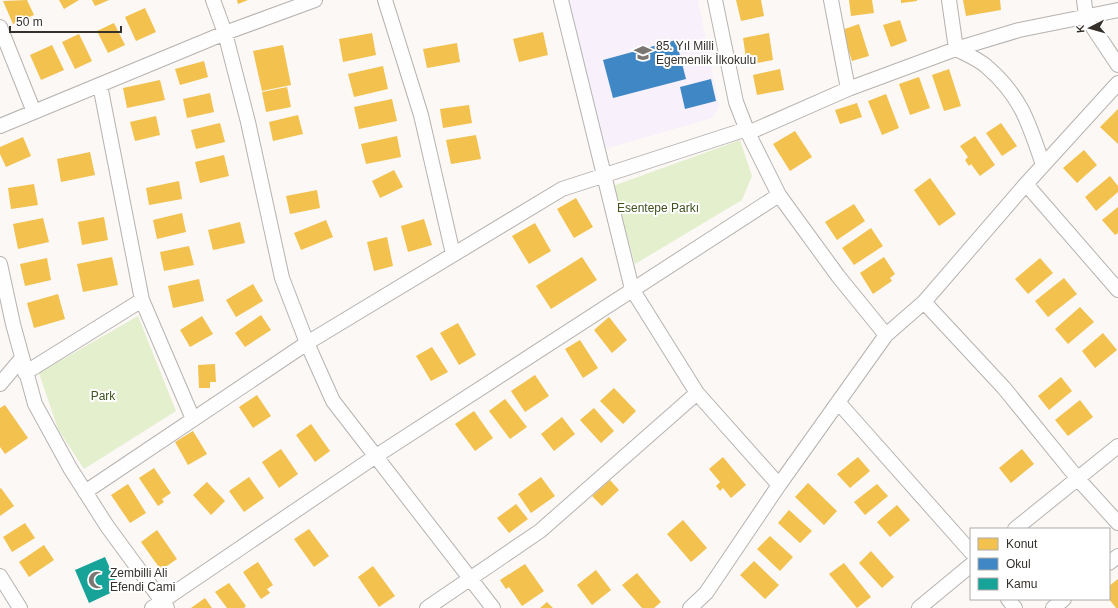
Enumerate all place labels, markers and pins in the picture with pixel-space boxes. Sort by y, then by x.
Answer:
place label: 85. Yıl Milli Egemenlik İlkokulu [656,39,756,67]
school or university icon: 85. Yıl Milli Egemenlik İlkokulu [633,43,653,63]
place label: Zembilli Ali Efendi Cami [110,566,175,594]
mosque icon: Zembilli Ali Efendi Cami [87,570,107,590]

